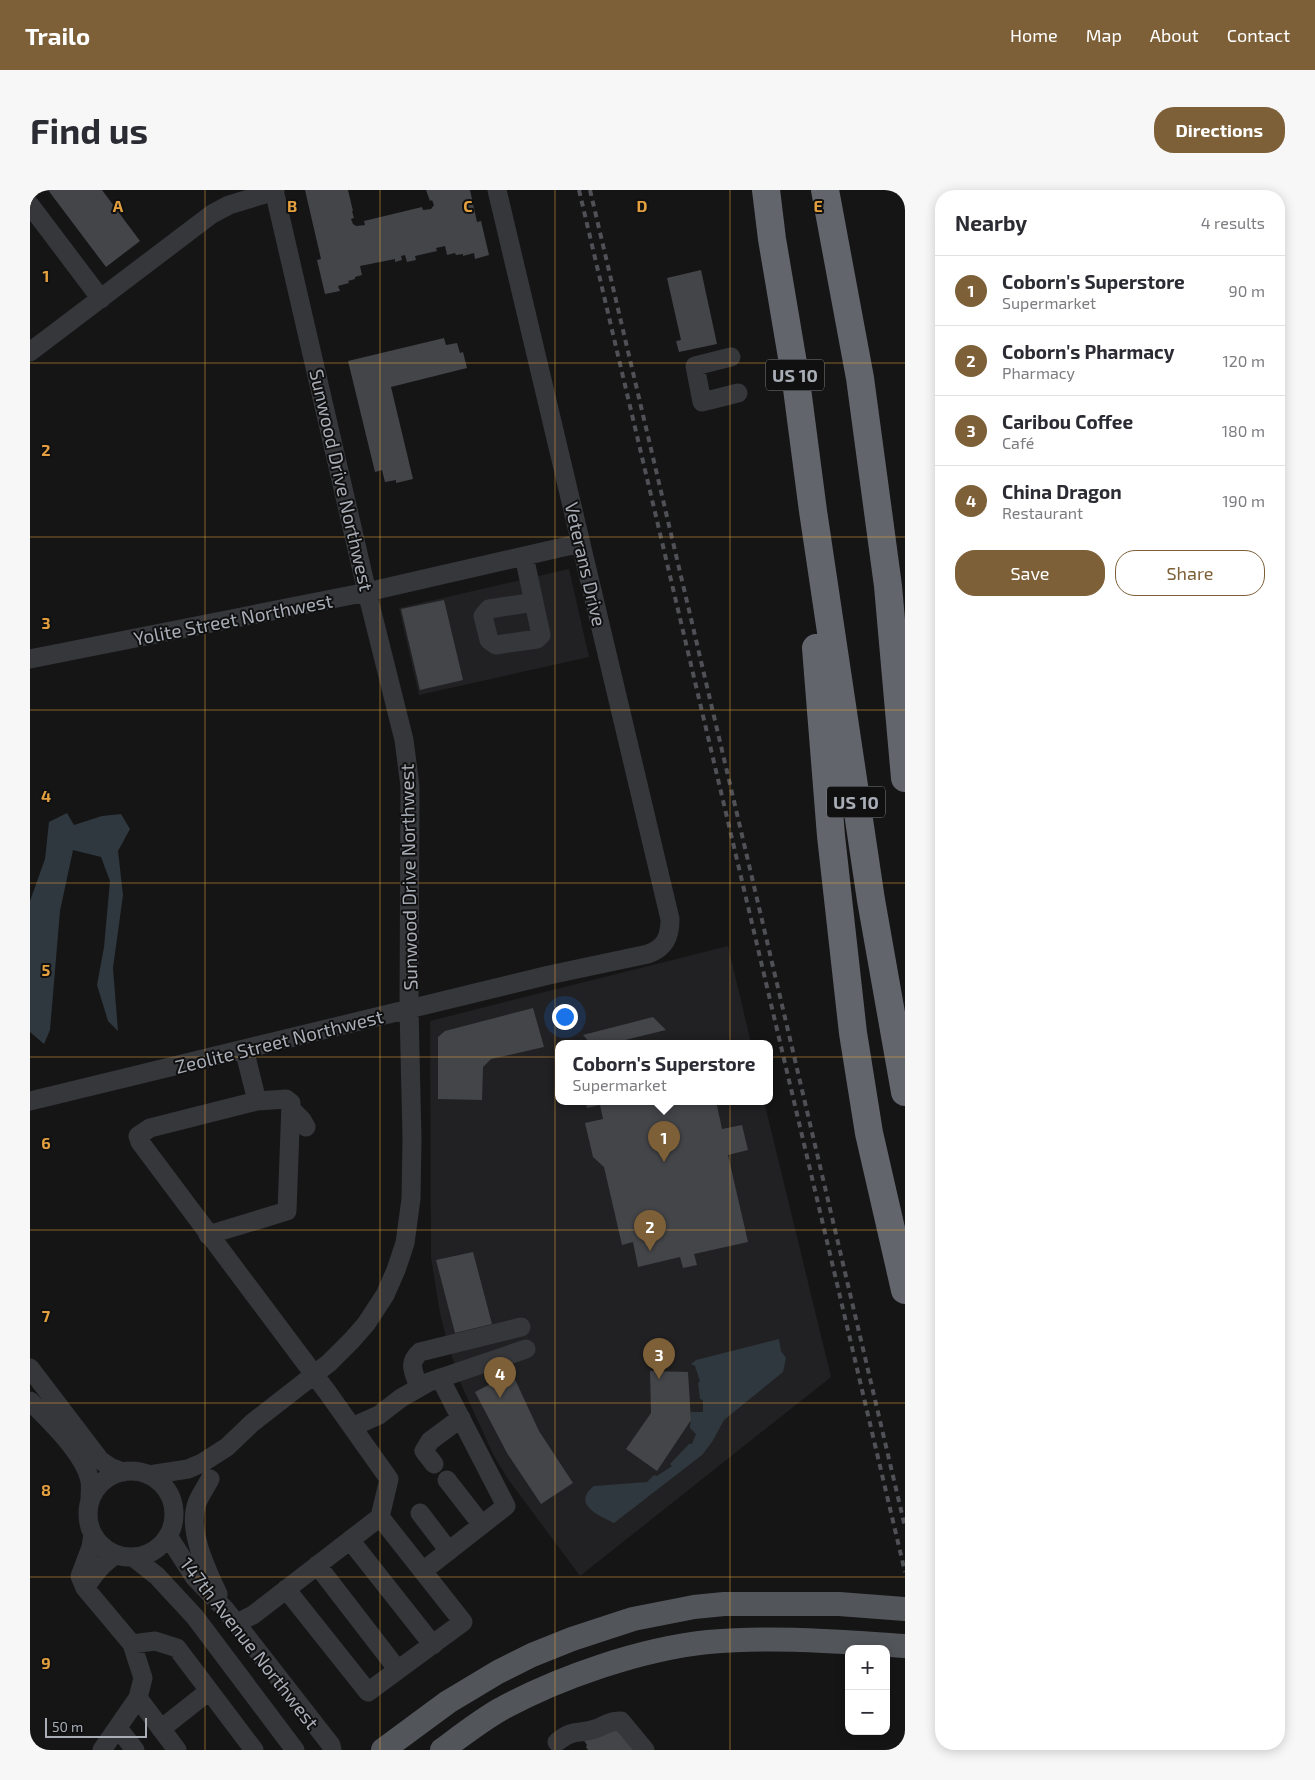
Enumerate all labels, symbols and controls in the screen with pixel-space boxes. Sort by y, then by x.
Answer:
text: Trailo [25,21,90,50]
text: Home [1010,24,1058,46]
text: Map [1086,24,1122,46]
text: About [1150,24,1199,46]
text: Contact [1227,24,1290,46]
button: Directions [1154,107,1285,153]
text: Find us [30,109,148,151]
text: A [113,196,124,215]
text: B [287,196,297,215]
text: C [463,196,473,215]
text: D [637,196,648,215]
text: E [813,196,823,215]
text: Nearby [955,210,1027,235]
text: 4 results [1201,213,1265,232]
text: 1 [43,266,49,285]
text: Coborn's Superstore [1002,270,1185,293]
text: 1 [968,281,974,300]
text: 90 m [1229,281,1265,300]
text: Supermarket [1002,293,1096,312]
text: Coborn's Pharmacy [1002,340,1175,363]
text: 2 [966,351,976,370]
text: 120 m [1222,351,1265,370]
road number: US 10 [766,360,824,390]
text: Pharmacy [1002,363,1075,382]
street label: Sunwood Drive Northwest [305,367,379,593]
text: Caribou Coffee [1002,410,1133,433]
text: 3 [966,421,976,440]
text: 180 m [1222,421,1265,440]
text: Café [1002,433,1034,452]
text: 2 [41,440,51,459]
text: China Dragon [1002,480,1122,503]
text: 4 [966,491,976,510]
text: 190 m [1222,491,1265,510]
street label: Veterans Drive [561,500,611,628]
text: Restaurant [1002,503,1083,522]
button: Save [955,550,1105,596]
button: Share [1115,550,1265,596]
street label: Yolite Street Northwest [132,588,334,650]
text: 3 [41,613,51,632]
street label: Sunwood Drive Northwest [395,763,421,991]
text: 4 [41,786,51,805]
road number: US 10 [827,786,885,818]
text: 5 [42,960,51,979]
street label: Zeolite Street Northwest [173,1004,385,1078]
your location [552,1004,578,1030]
popup [555,1040,773,1105]
text: Coborn's Superstore [573,1052,755,1075]
text: Supermarket [573,1075,667,1094]
pin: 1 [648,1121,680,1162]
text: 6 [41,1133,51,1152]
pin: 2 [634,1210,666,1251]
text: 7 [42,1306,51,1325]
pin: 3 [643,1338,675,1379]
pin: 4 [484,1357,516,1398]
text: 8 [41,1480,51,1499]
street label: 147th Avenue Northwest [176,1553,324,1733]
map controls [845,1645,890,1735]
button: + [845,1645,890,1690]
text: 9 [41,1653,51,1672]
button: − [845,1690,890,1735]
scale bar [45,1715,148,1738]
text: 50 m [52,1718,83,1735]

